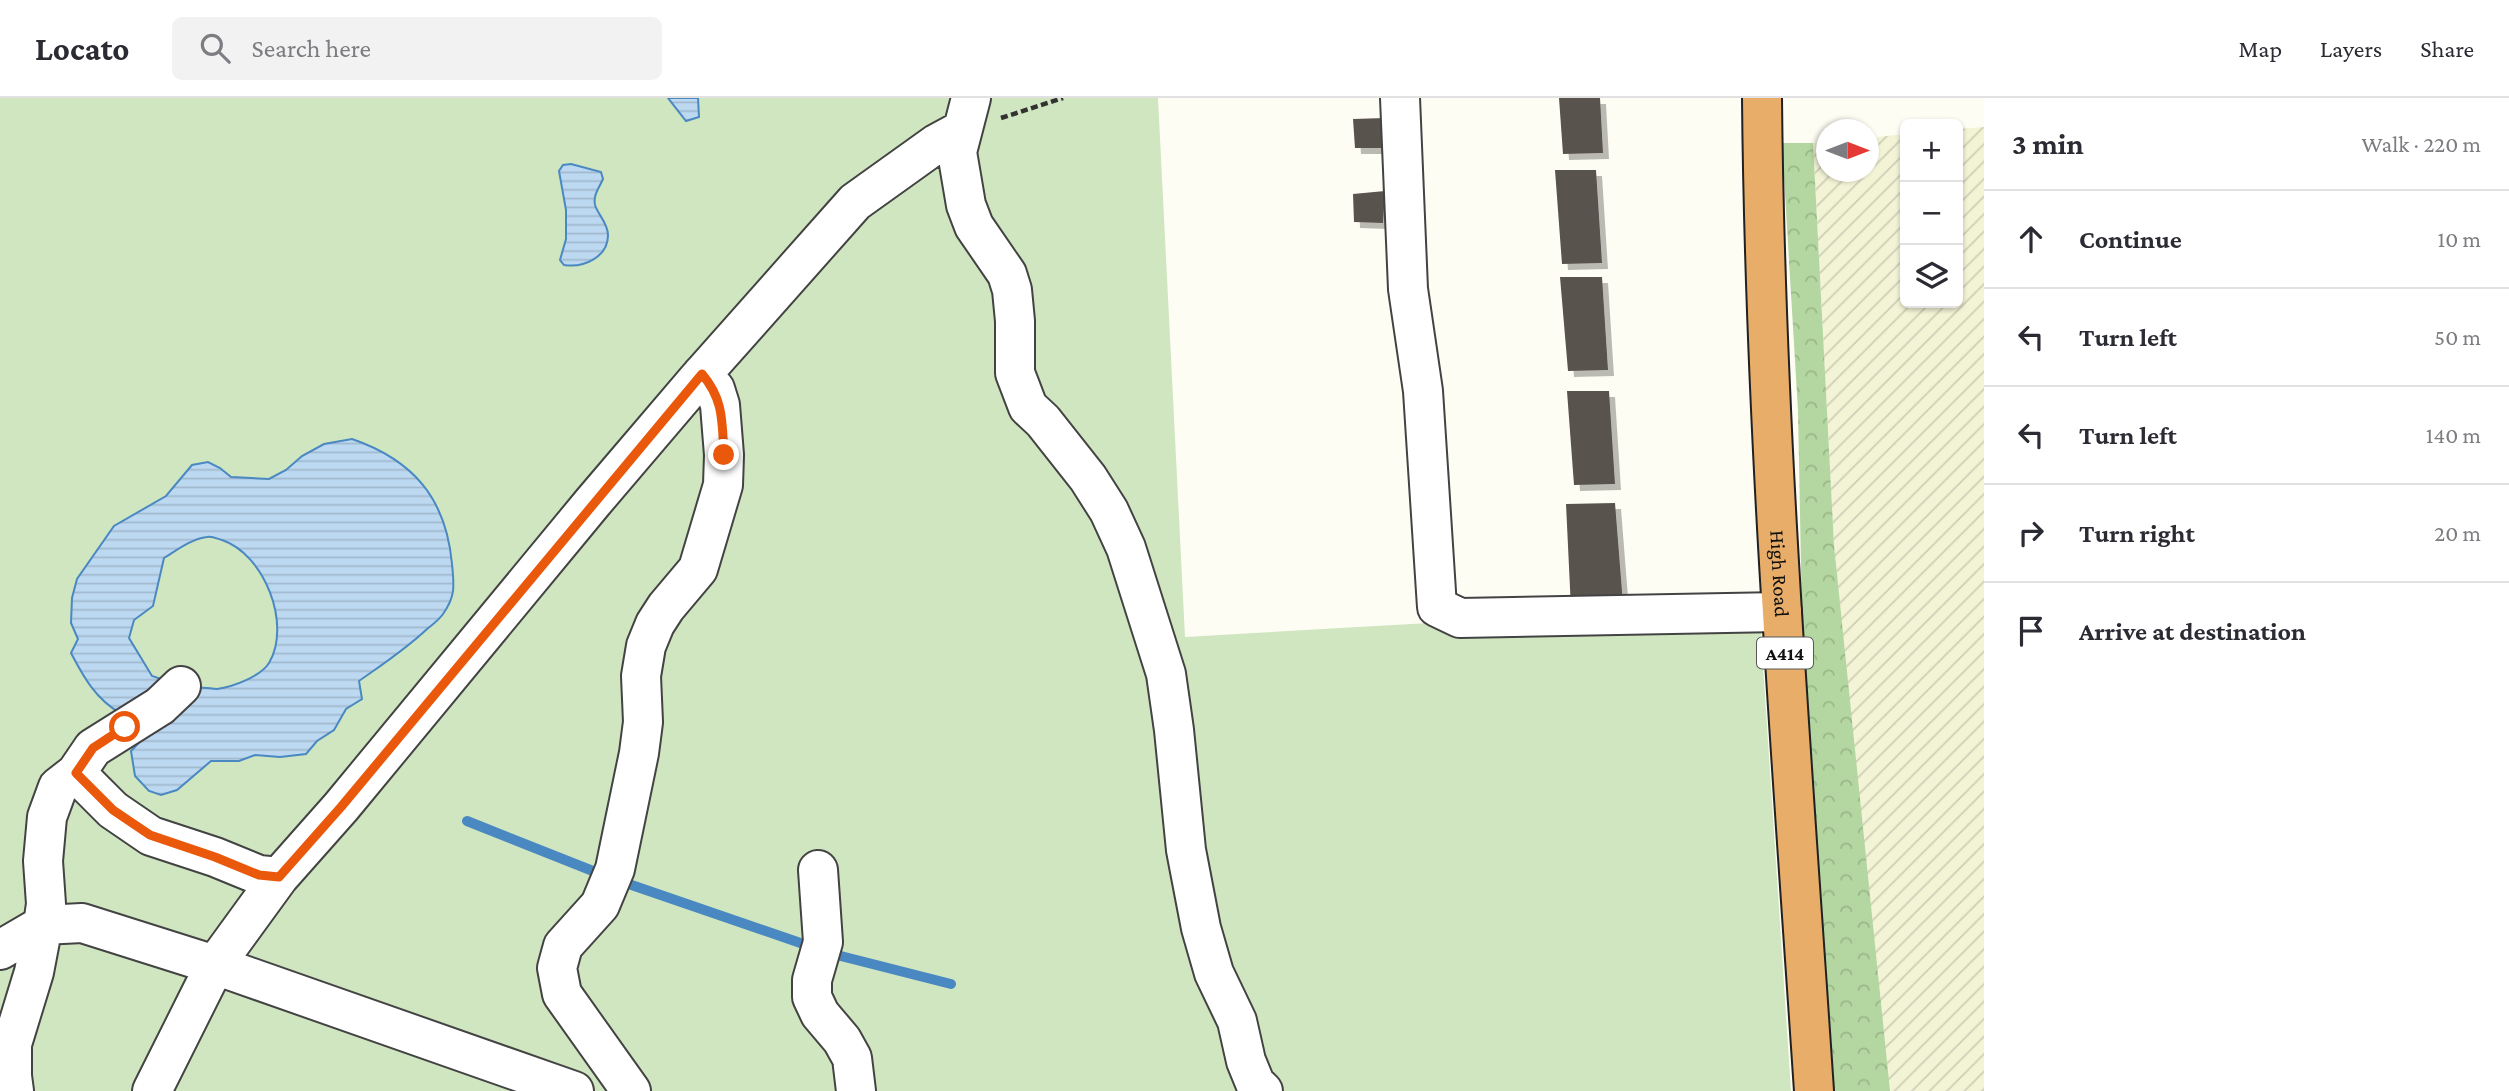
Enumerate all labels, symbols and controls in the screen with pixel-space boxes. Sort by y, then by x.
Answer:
search box [172,17,662,80]
icon: search [196,29,234,67]
text: Locato [35,30,130,67]
text: Search here [252,34,371,63]
text: Map [2238,35,2282,62]
text: Layers [2320,35,2382,62]
text: Share [2420,35,2474,62]
north arrow [1816,119,1879,182]
map controls [1900,119,1963,308]
button: + [1900,119,1963,182]
text: 3 min [2012,127,2084,160]
text: Walk · 220 m [2361,131,2481,157]
button: − [1900,182,1963,245]
icon: ahead [2012,220,2050,258]
text: Continue [2079,225,2182,254]
text: 10 m [2438,226,2481,252]
button: layers [1900,245,1963,308]
icon: left [2012,318,2050,356]
text: Turn left [2079,323,2177,352]
text: 50 m [2434,324,2481,350]
icon: left [2012,416,2050,454]
text: Turn left [2079,421,2177,450]
text: 140 m [2426,422,2481,448]
route end [708,439,739,470]
icon: right [2012,514,2050,552]
text: Turn right [2079,519,2195,548]
text: 20 m [2434,520,2481,546]
street label: High Road [1765,529,1794,618]
icon: arrive [2012,612,2050,650]
text: Arrive at destination [2079,617,2306,646]
road number: A414 [1757,638,1813,668]
route start [109,711,140,742]

